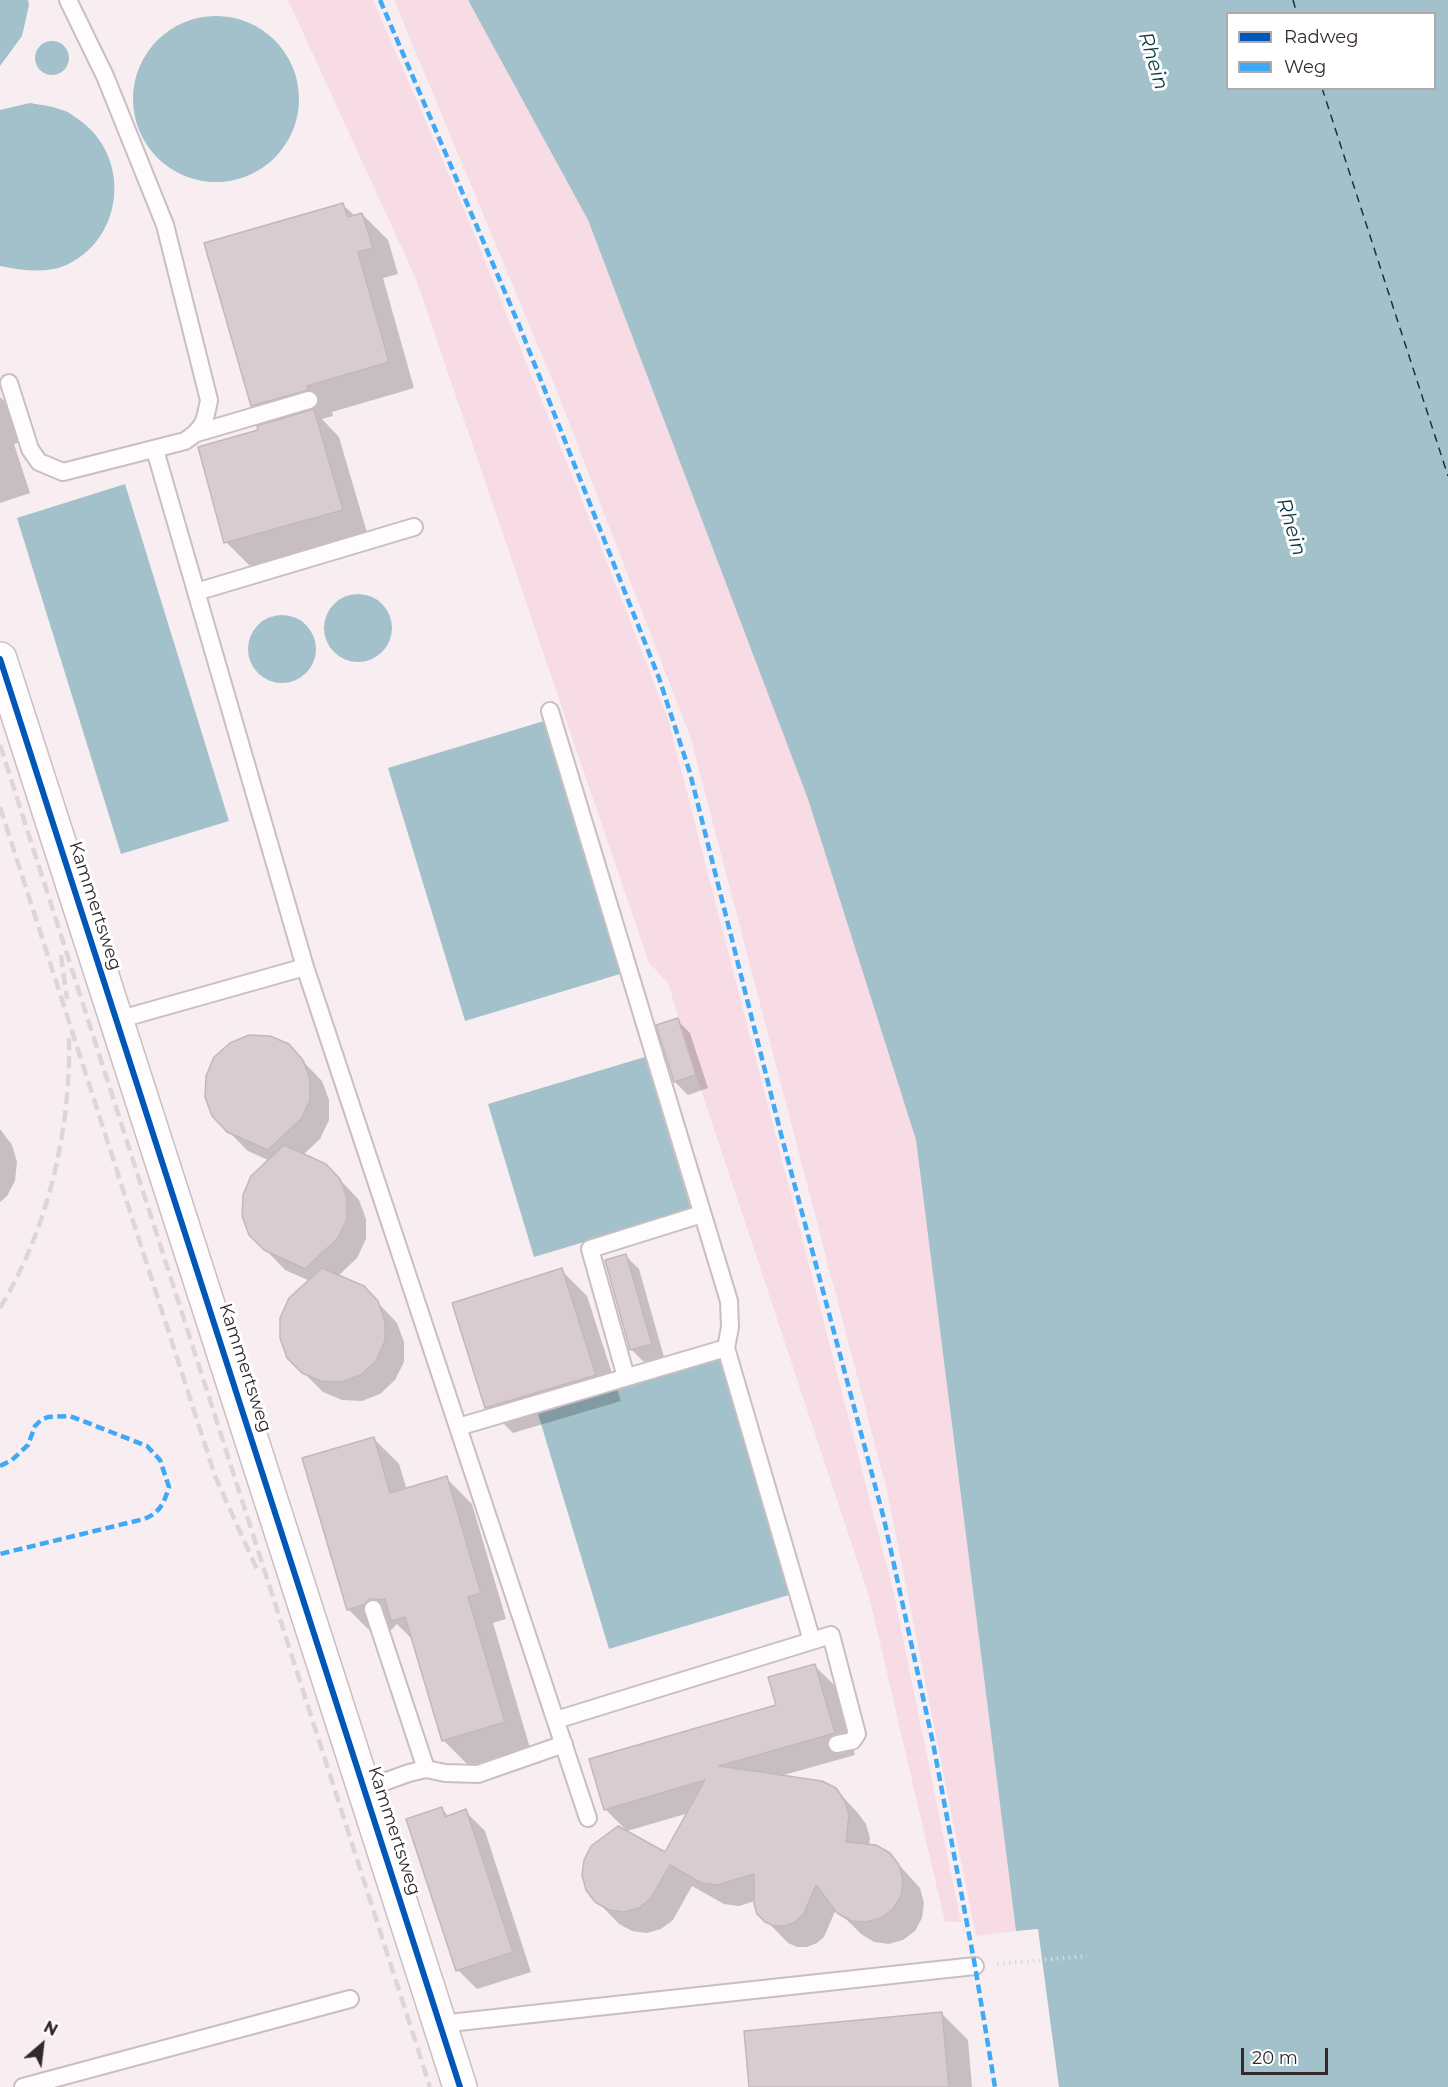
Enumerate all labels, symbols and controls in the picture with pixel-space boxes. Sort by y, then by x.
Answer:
legend [1226,12,1436,90]
text: Radweg [1284,26,1359,48]
water label: Rhein [1133,29,1173,93]
text: Weg [1284,56,1326,78]
water label: Rhein [1271,495,1311,559]
street label: Kammertsweg [64,839,126,973]
street label: Kammertsweg [214,1301,276,1435]
street label: Kammertsweg [363,1764,425,1898]
north arrow [12,2015,72,2075]
text: N [41,2017,61,2040]
scale bar [1244,2036,1331,2074]
text: 20 m [1252,2047,1298,2069]

